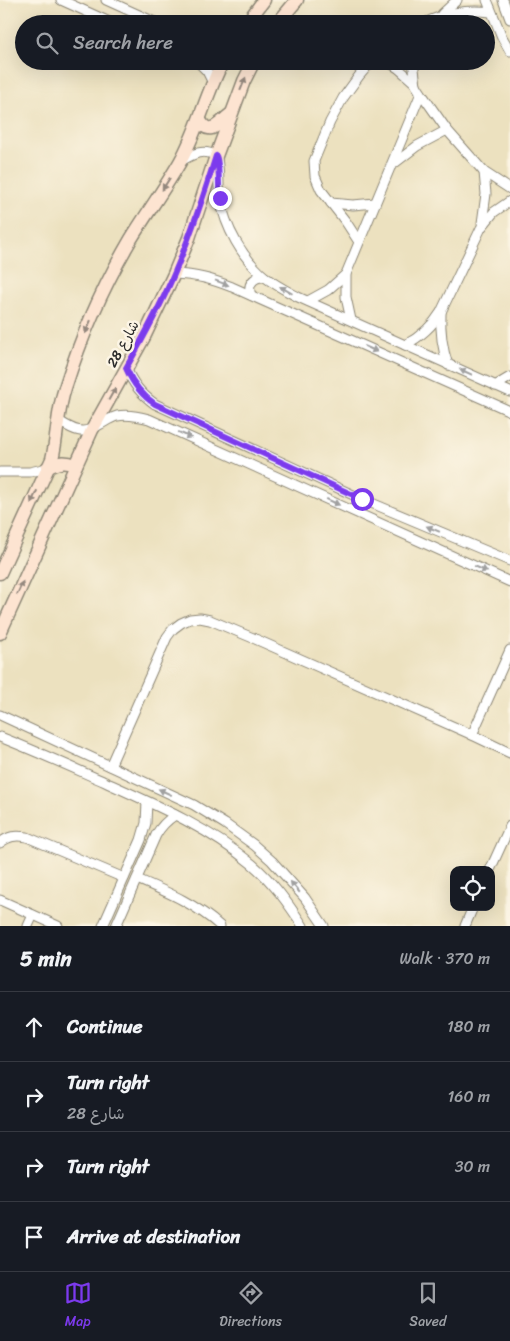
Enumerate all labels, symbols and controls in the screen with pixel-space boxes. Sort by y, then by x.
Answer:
search box [15,15,495,70]
text: Search here [73,26,173,59]
icon: search [33,29,61,57]
one-way arrow [239,76,247,91]
one-way arrow [161,178,170,191]
route end [209,187,232,210]
one-way arrow [215,279,230,287]
one-way arrow [279,286,294,294]
street label: شارع 28 [100,316,146,372]
one-way arrow [84,320,92,334]
one-way arrow [364,345,378,353]
one-way arrow [459,368,473,376]
one-way arrow [108,387,116,401]
one-way arrow [178,431,192,439]
route start [351,488,374,511]
one-way arrow [29,490,37,504]
one-way arrow [326,498,340,506]
one-way arrow [426,524,440,532]
one-way arrow [474,565,488,573]
one-way arrow [16,581,24,595]
one-way arrow [158,787,173,796]
map controls [450,866,495,911]
button: locate [450,866,495,911]
one-way arrow [290,880,301,893]
text: 5 min [20,940,72,978]
text: Walk · 370 m [399,944,490,973]
text: Continue [67,1010,143,1043]
text: 180 m [447,1012,490,1041]
icon: ahead [20,1013,48,1041]
text: Turn right [67,1066,149,1099]
text: 160 m [447,1082,490,1111]
icon: right [20,1083,48,1111]
text: شارع 28 [67,1099,125,1128]
text: Turn right [67,1150,149,1183]
text: 30 m [455,1152,490,1181]
icon: right [20,1153,48,1181]
text: Arrive at destination [67,1220,240,1253]
icon: arrive [20,1223,48,1251]
tab: Map [64,1279,92,1334]
tab: Directions [219,1279,282,1334]
tab: Saved [409,1279,446,1334]

